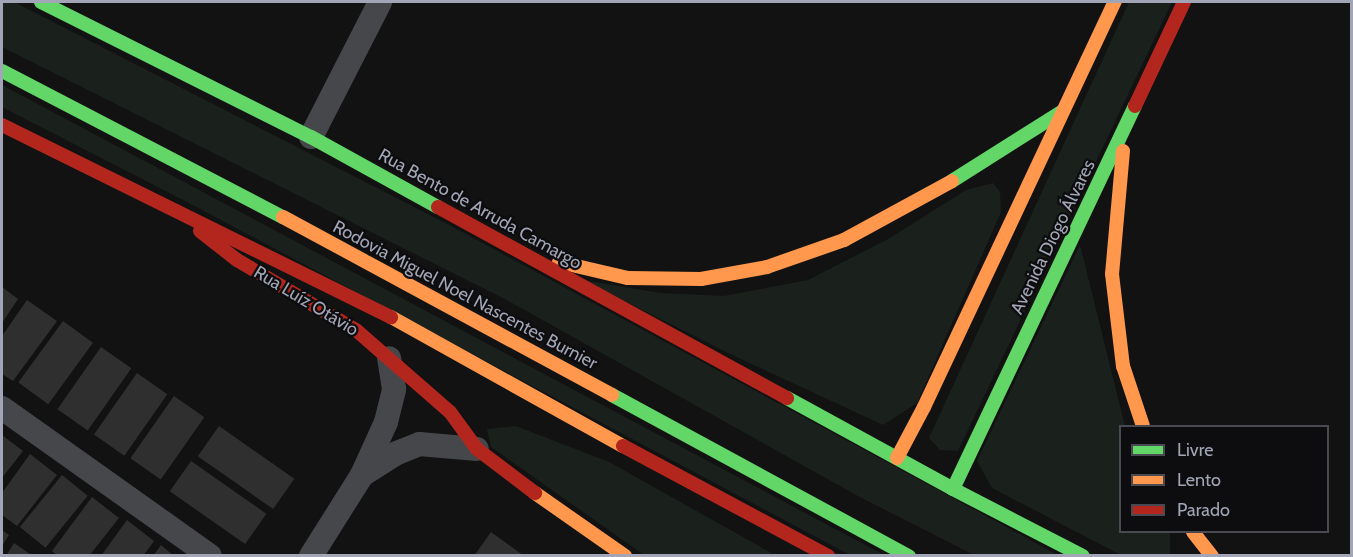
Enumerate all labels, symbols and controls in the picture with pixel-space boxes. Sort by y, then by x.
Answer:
street label: Rua Bento de Arruda Camargo [375,144,585,274]
street label: Avenida Diogo Álvares [1006,156,1100,318]
street label: Rodovia Miguel Noel Nascentes Burnier [329,216,601,374]
street label: Rua Luíz Otávio [250,261,362,341]
legend [1119,425,1329,533]
text: Livre [1177,439,1213,461]
text: Lento [1177,469,1221,491]
text: Parado [1177,499,1230,521]

